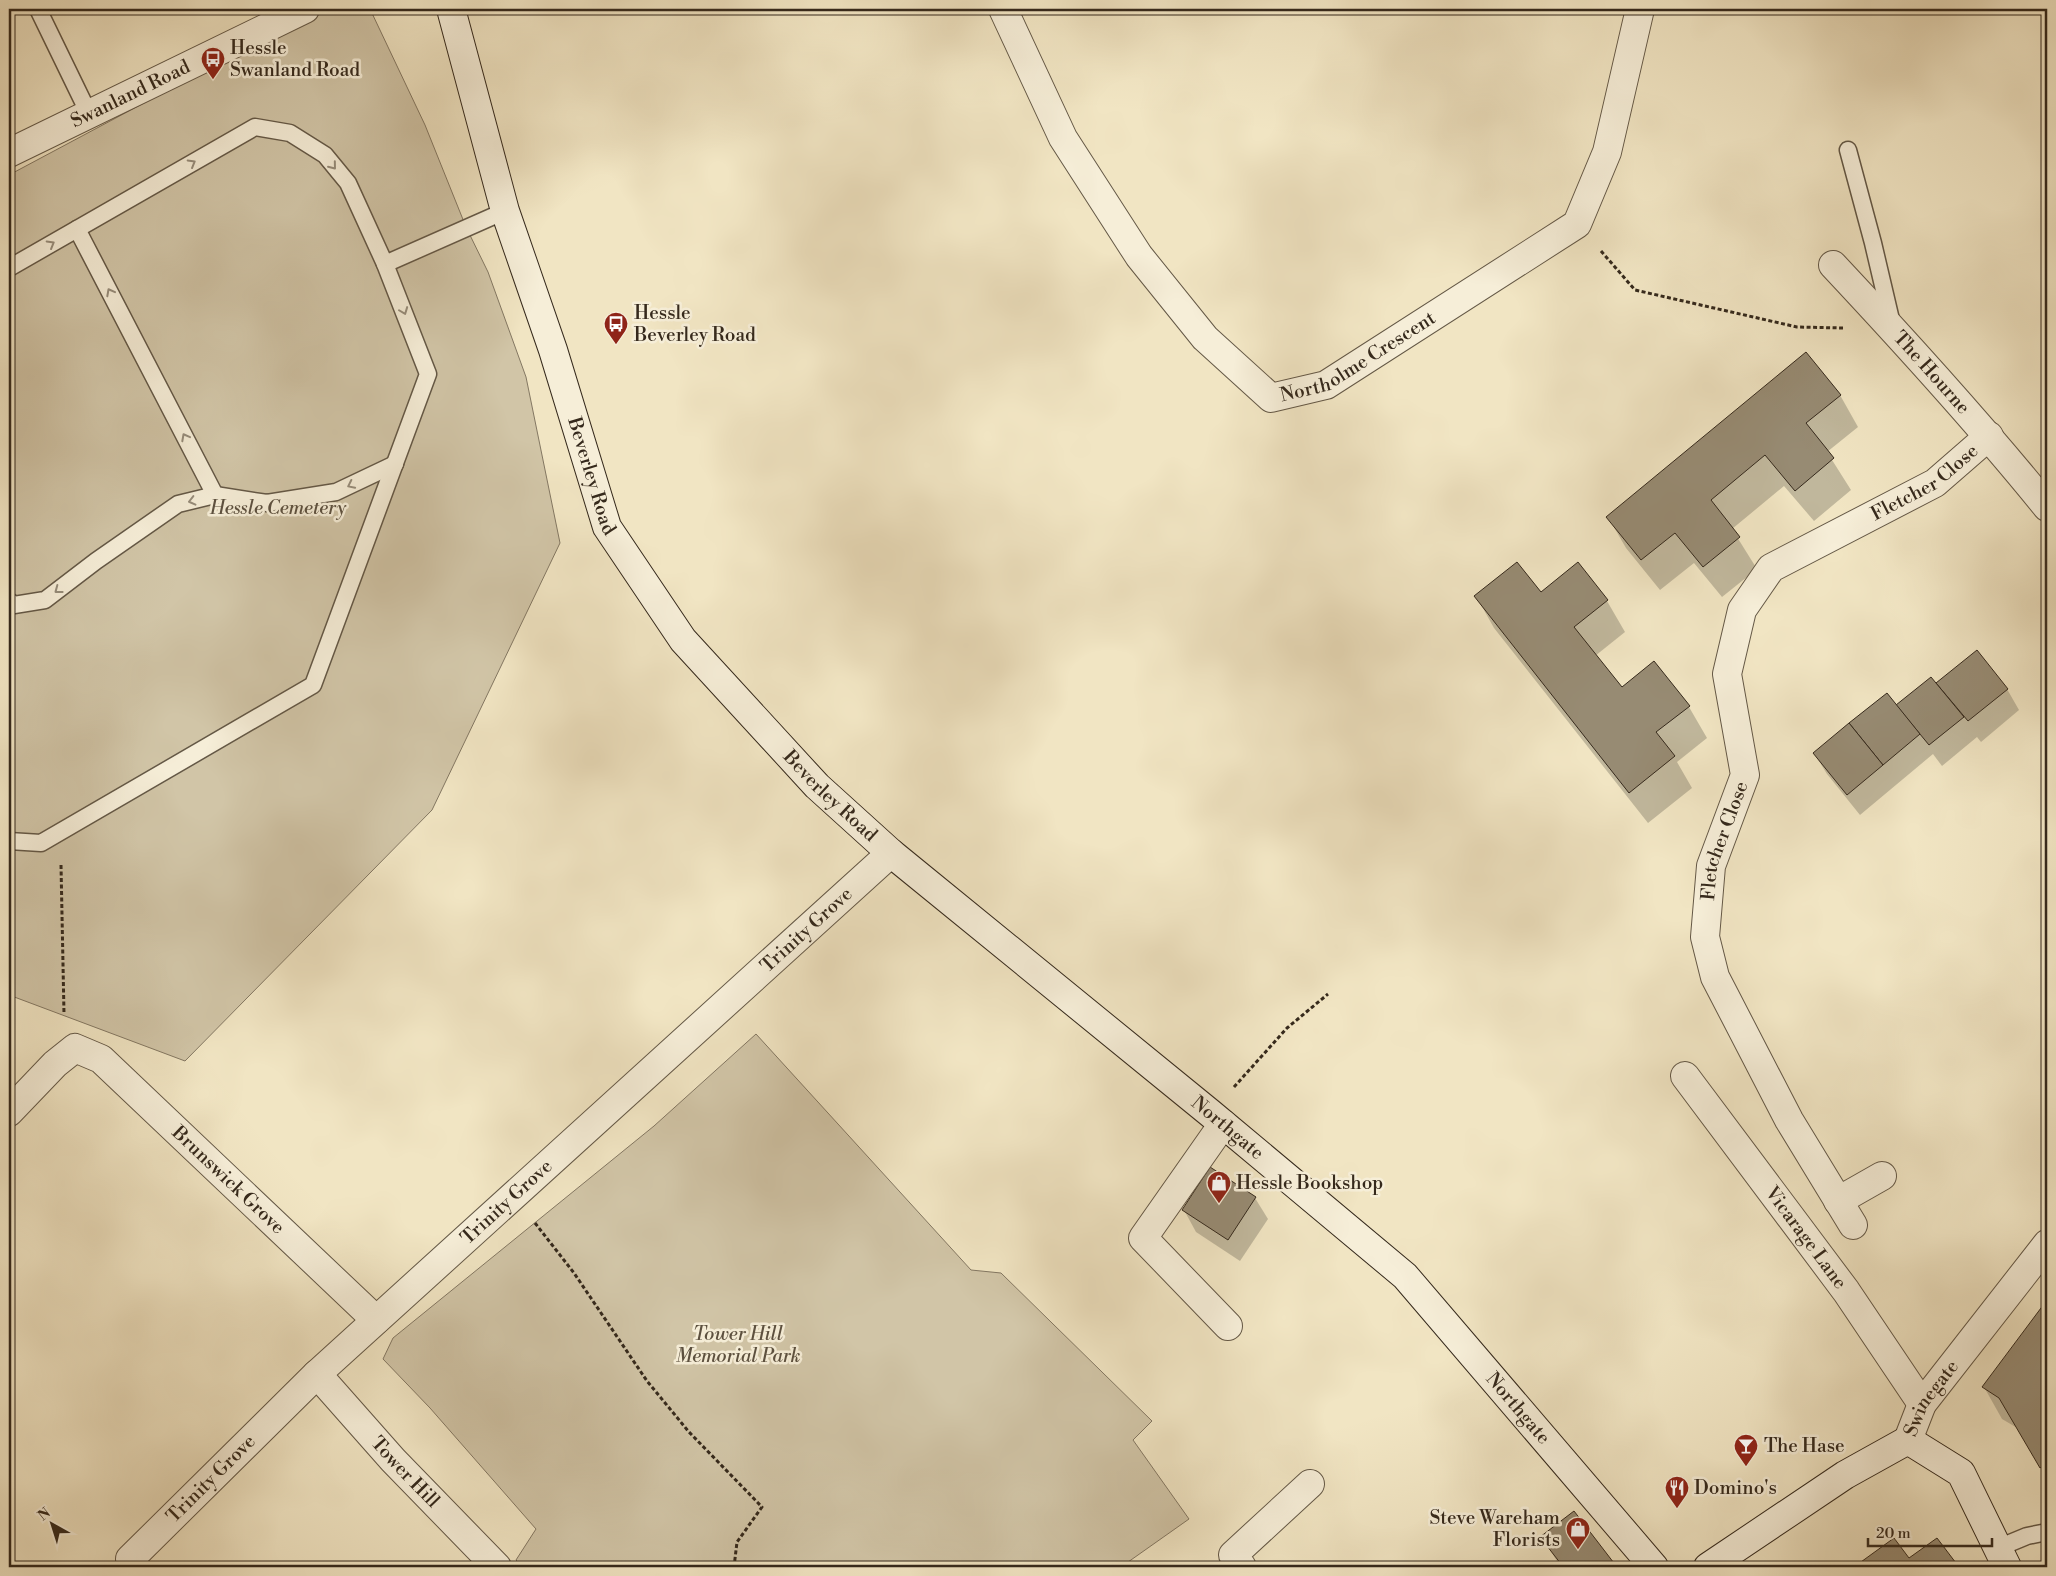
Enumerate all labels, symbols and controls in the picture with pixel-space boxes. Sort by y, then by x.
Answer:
place label: Hessle Swanland Road [230,36,360,82]
bus stop icon: Hessle Swanland Road [200,46,226,80]
street label: Swanland Road [67,55,194,133]
one-way arrow [187,159,196,169]
one-way arrow [328,160,337,169]
one-way arrow [46,240,55,250]
one-way arrow [106,289,116,298]
place label: Hessle Beverley Road [633,301,756,347]
one-way arrow [398,306,408,315]
street label: Northolme Crescent [1278,306,1440,407]
bus stop icon: Hessle Beverley Road [603,311,629,345]
street label: The Hourne [1888,326,1975,419]
street label: Beverley Road [562,413,621,540]
one-way arrow [181,433,191,442]
street label: Fletcher Close [1867,439,1983,526]
one-way arrow [347,478,356,489]
one-way arrow [188,495,197,506]
park label: Hessle Cemetery [209,496,347,520]
one-way arrow [54,584,64,593]
street label: Beverley Road [777,744,883,847]
street label: Fletcher Close [1696,778,1754,901]
street label: Trinity Grove [755,882,857,978]
street label: Northgate [1186,1091,1269,1165]
street label: Brunswick Grove [166,1120,290,1239]
street label: Trinity Grove [456,1154,557,1250]
shop icon: Hessle Bookshop [1206,1170,1232,1204]
place label: Hessle Bookshop [1236,1171,1383,1195]
street label: Vicarage Lane [1759,1181,1852,1294]
park label: Tower Hill Memorial Park [676,1322,800,1368]
street label: Swinegate [1899,1355,1964,1440]
street label: Northgate [1481,1367,1556,1449]
street label: Trinity Grove [161,1430,261,1528]
street label: Tower Hill [366,1431,445,1513]
bar icon: The Hase [1733,1433,1759,1467]
place label: The Hase [1764,1434,1845,1458]
restaurant icon: Domino's [1664,1475,1690,1509]
place label: Domino's [1694,1476,1777,1500]
north arrow [28,1498,78,1548]
text: N [34,1504,54,1525]
place label: Steve Wareham Florists [1429,1506,1560,1552]
shop icon: Steve Wareham Florists [1565,1516,1591,1550]
scale bar [1868,1516,1992,1548]
text: 20 m [1876,1524,1911,1543]

